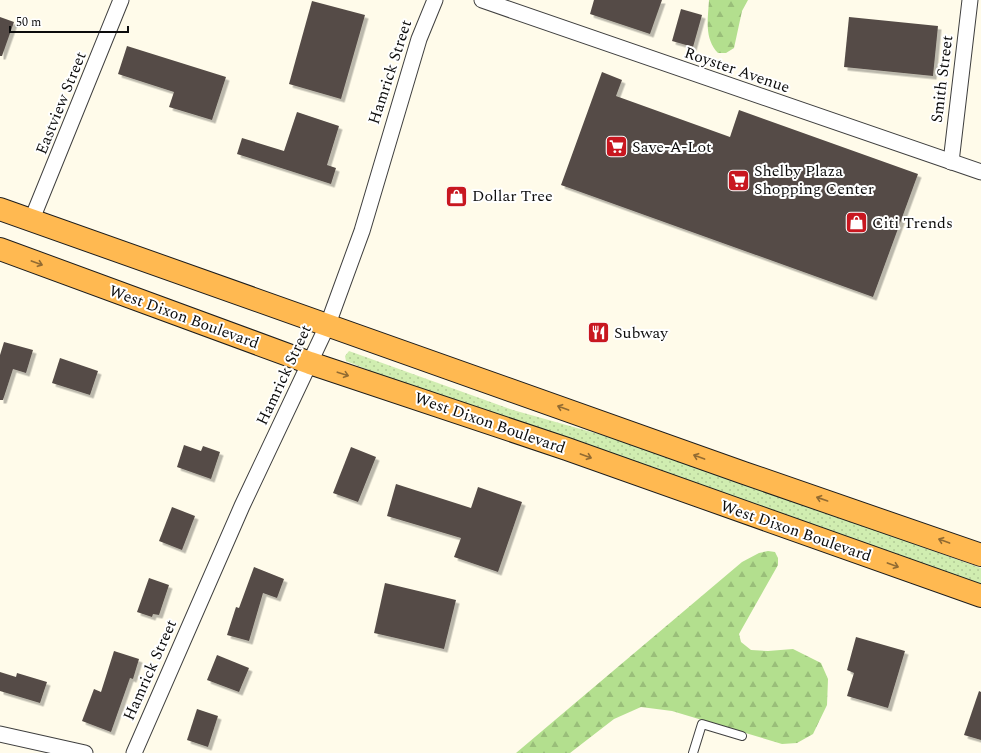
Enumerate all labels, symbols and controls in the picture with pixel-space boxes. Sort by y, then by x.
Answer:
scale bar [10,8,128,34]
text: 50 m [16,13,41,32]
street label: Hamrick Street [362,16,418,127]
street label: Smith Street [925,33,959,124]
street label: Royster Avenue [681,41,793,99]
street label: Eastview Street [29,48,93,158]
supermarket icon: Save-A-Lot [604,134,630,160]
place label: Save-A-Lot [632,135,712,159]
place label: Shelby Plaza Shopping Center [754,159,874,201]
supermarket icon: Shelby Plaza Shopping Center [726,167,752,193]
shop icon: Dollar Tree [444,183,470,209]
place label: Dollar Tree [472,184,553,208]
shop icon: Citi Trends [844,210,870,236]
place label: Citi Trends [872,211,953,235]
one-way arrow [30,259,42,267]
street label: West Dixon Boulevard [106,279,262,355]
street label: Hamrick Street [250,320,318,429]
restaurant icon: Subway [586,320,612,346]
place label: Subway [614,321,669,345]
one-way arrow [337,370,349,378]
street label: West Dixon Boulevard [411,386,569,460]
one-way arrow [557,404,569,412]
one-way arrow [579,452,591,460]
one-way arrow [693,452,705,460]
street label: West Dixon Boulevard [717,494,875,568]
one-way arrow [816,494,828,502]
one-way arrow [939,537,951,545]
one-way arrow [886,562,899,569]
street label: Hamrick Street [117,615,183,724]

